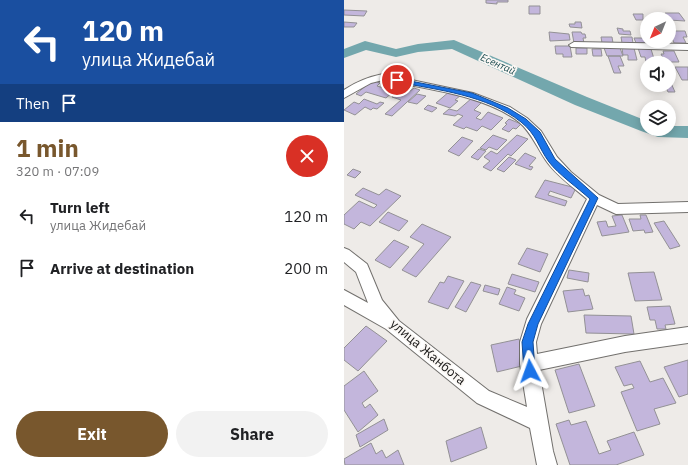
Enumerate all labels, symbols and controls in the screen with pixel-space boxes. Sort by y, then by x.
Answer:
text: 120 m [82,12,164,49]
north arrow [640,12,676,48]
map controls [640,12,676,136]
icon: left [16,16,68,68]
text: улица Жидебай [82,48,215,71]
water label: Есентай [478,51,518,78]
button: sound [640,56,676,92]
pin [380,63,414,97]
icon: arrive [386,69,408,91]
icon: arrive [58,92,80,114]
text: Then [16,94,50,113]
button: layers [640,100,676,136]
text: 1 min [16,132,79,164]
button: close [286,135,328,177]
text: 320 m · 07:09 [16,163,99,180]
text: Turn left [50,198,110,217]
icon: left [16,205,38,227]
text: 120 m [284,207,328,226]
text: улица Жидебай [50,217,146,234]
icon: arrive [16,257,38,279]
text: Arrive at destination [50,259,194,278]
text: 200 m [284,259,328,278]
street label: улица Жанбота [387,315,469,389]
position arrow [509,350,551,392]
button: Exit [16,411,168,457]
button: Share [176,411,328,457]

